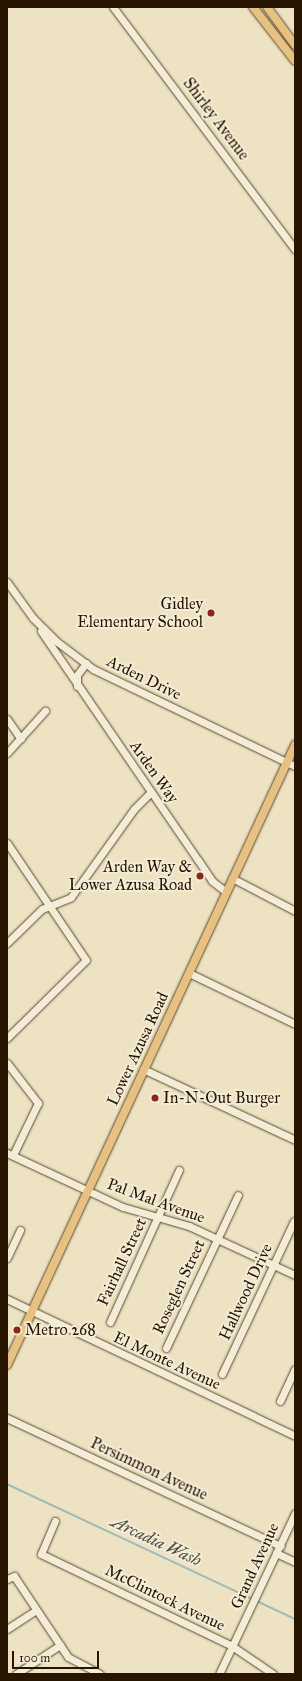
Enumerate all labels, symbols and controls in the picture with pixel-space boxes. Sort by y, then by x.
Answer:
street label: Shirley Avenue [179,74,253,164]
place label: Gidley Elementary School [77,594,203,632]
marker: Gidley Elementary School [206,608,216,618]
street label: Arden Drive [104,652,184,704]
street label: Arden Way [125,737,183,807]
place label: Arden Way & Lower Azusa Road [69,857,192,895]
marker: Arden Way & Lower Azusa Road [195,871,205,881]
street label: Lower Azusa Road [103,989,173,1109]
place label: In-N-Out Burger [163,1088,280,1108]
marker: In-N-Out Burger [150,1093,160,1103]
street label: Pal Mal Avenue [105,1174,207,1228]
street label: Fairhall Street [93,1215,151,1309]
street label: Roseglen Street [149,1237,209,1337]
street label: Hallwood Drive [215,1241,277,1343]
place label: Metro 268 [25,1320,96,1340]
marker: Metro 268 [12,1325,22,1335]
street label: El Monte Avenue [110,1328,224,1394]
street label: Persimmon Avenue [87,1434,211,1504]
water label: Arcadia Wash [108,1511,204,1571]
street label: Grand Avenue [227,1520,283,1612]
street label: McClintock Avenue [102,1561,228,1635]
scale bar [14,1643,101,1669]
text: 100 m [19,1651,50,1665]

